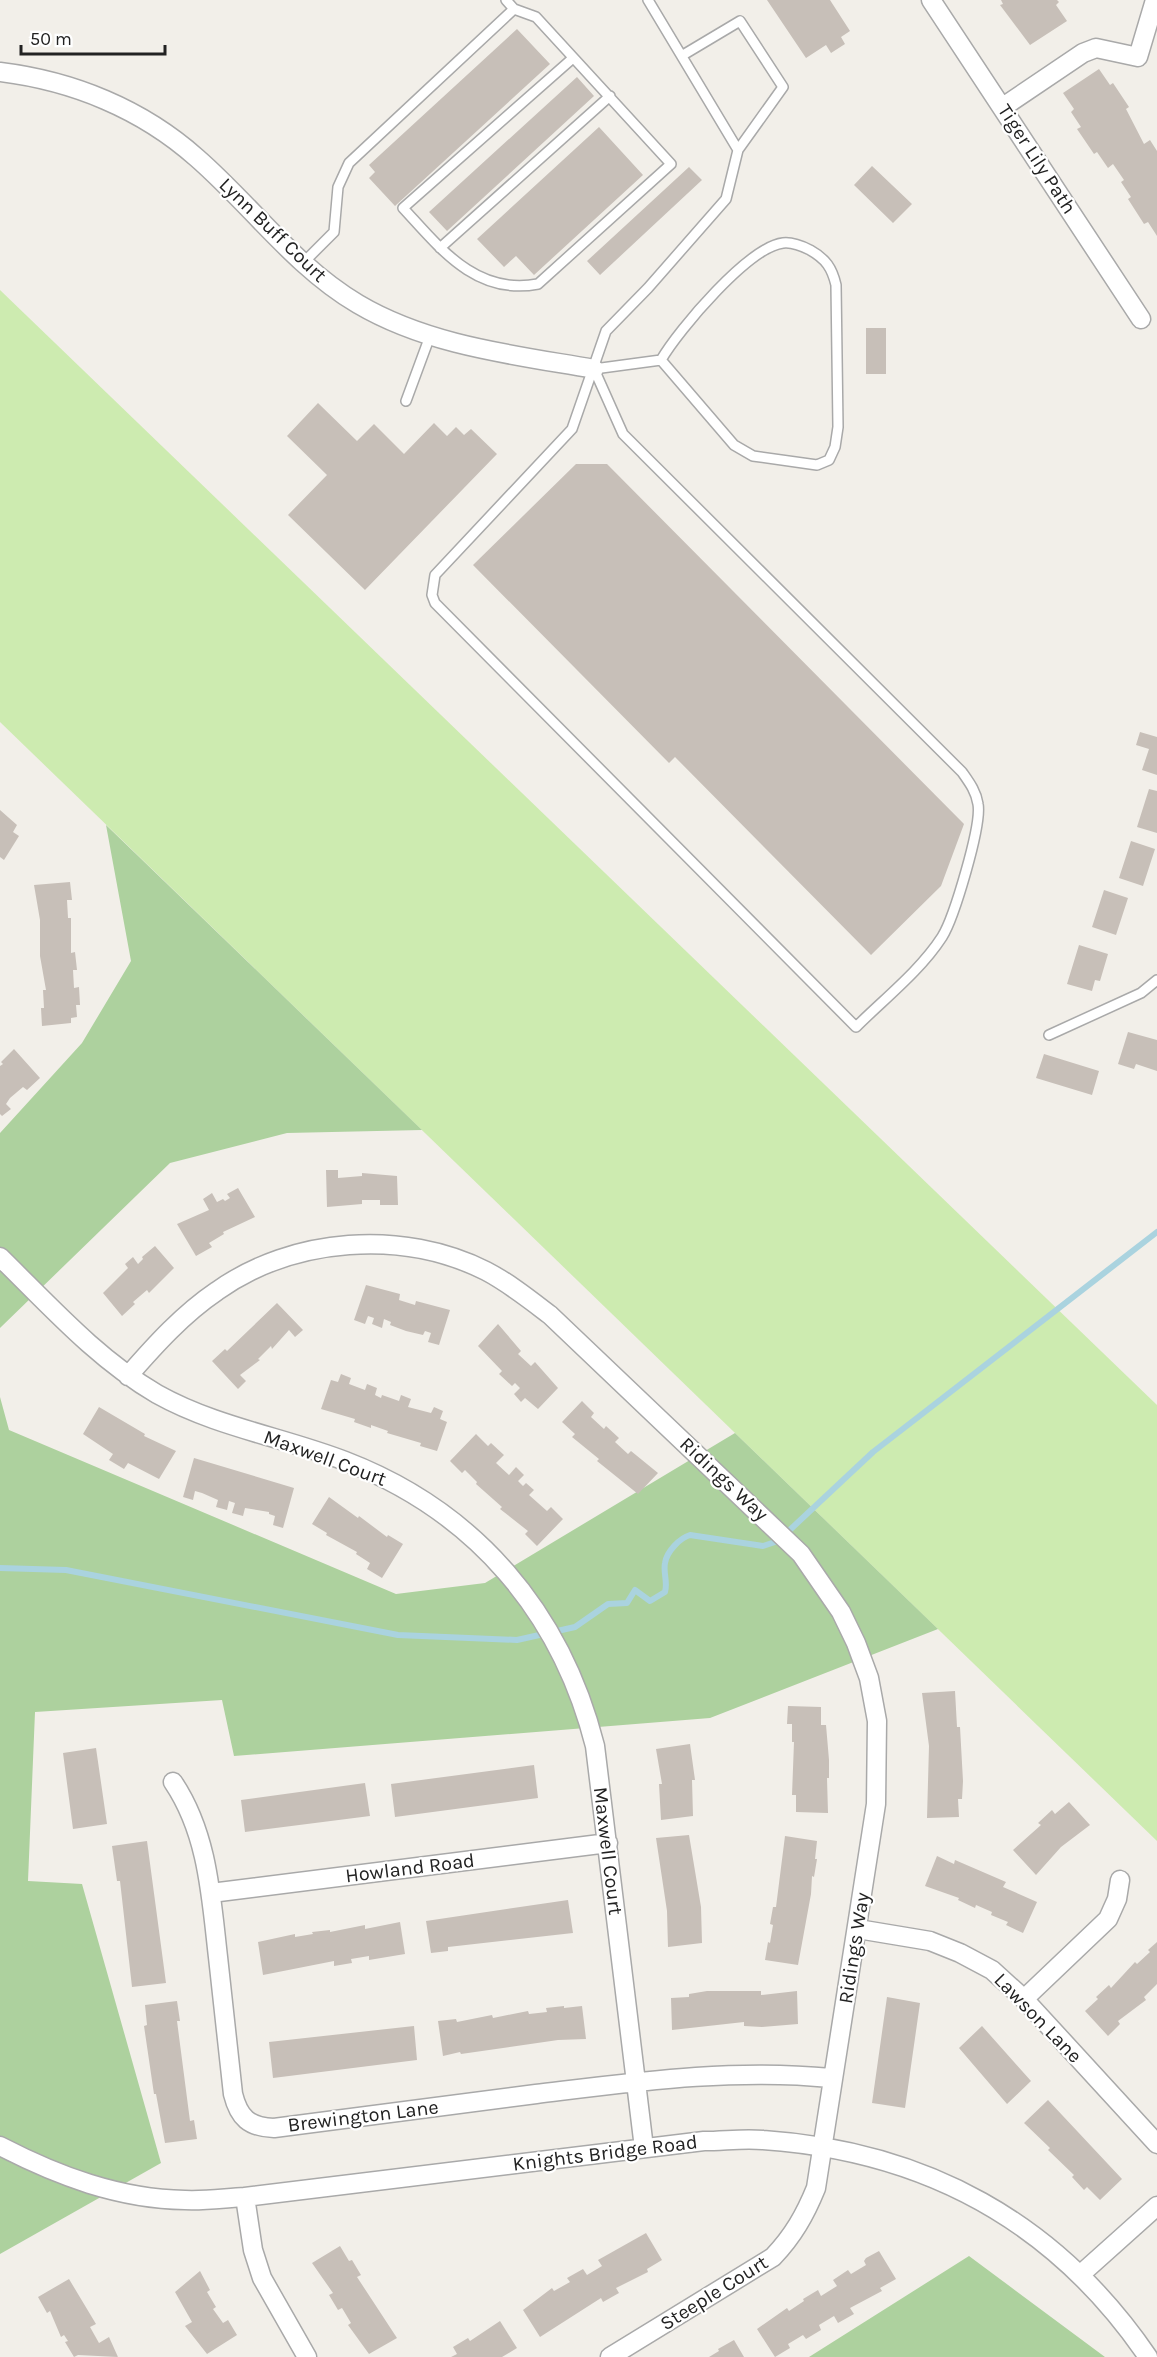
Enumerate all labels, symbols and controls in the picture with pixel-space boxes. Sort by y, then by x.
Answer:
scale bar [21,18,165,56]
text: 50 m [30,28,72,50]
street label: Tiger Lily Path [993,100,1081,218]
street label: Lynn Buff Court [215,173,332,287]
street label: Maxwell Court [260,1425,390,1491]
street label: Ridings Way [675,1432,773,1526]
street label: Maxwell Court [589,1786,627,1917]
street label: Howland Road [344,1849,476,1887]
street label: Ridings Way [834,1891,874,2005]
street label: Lawson Lane [990,1968,1086,2068]
street label: Brewington Lane [286,2095,440,2137]
street label: Knights Bridge Road [511,2130,699,2176]
street label: Steeple Court [656,2251,772,2335]

